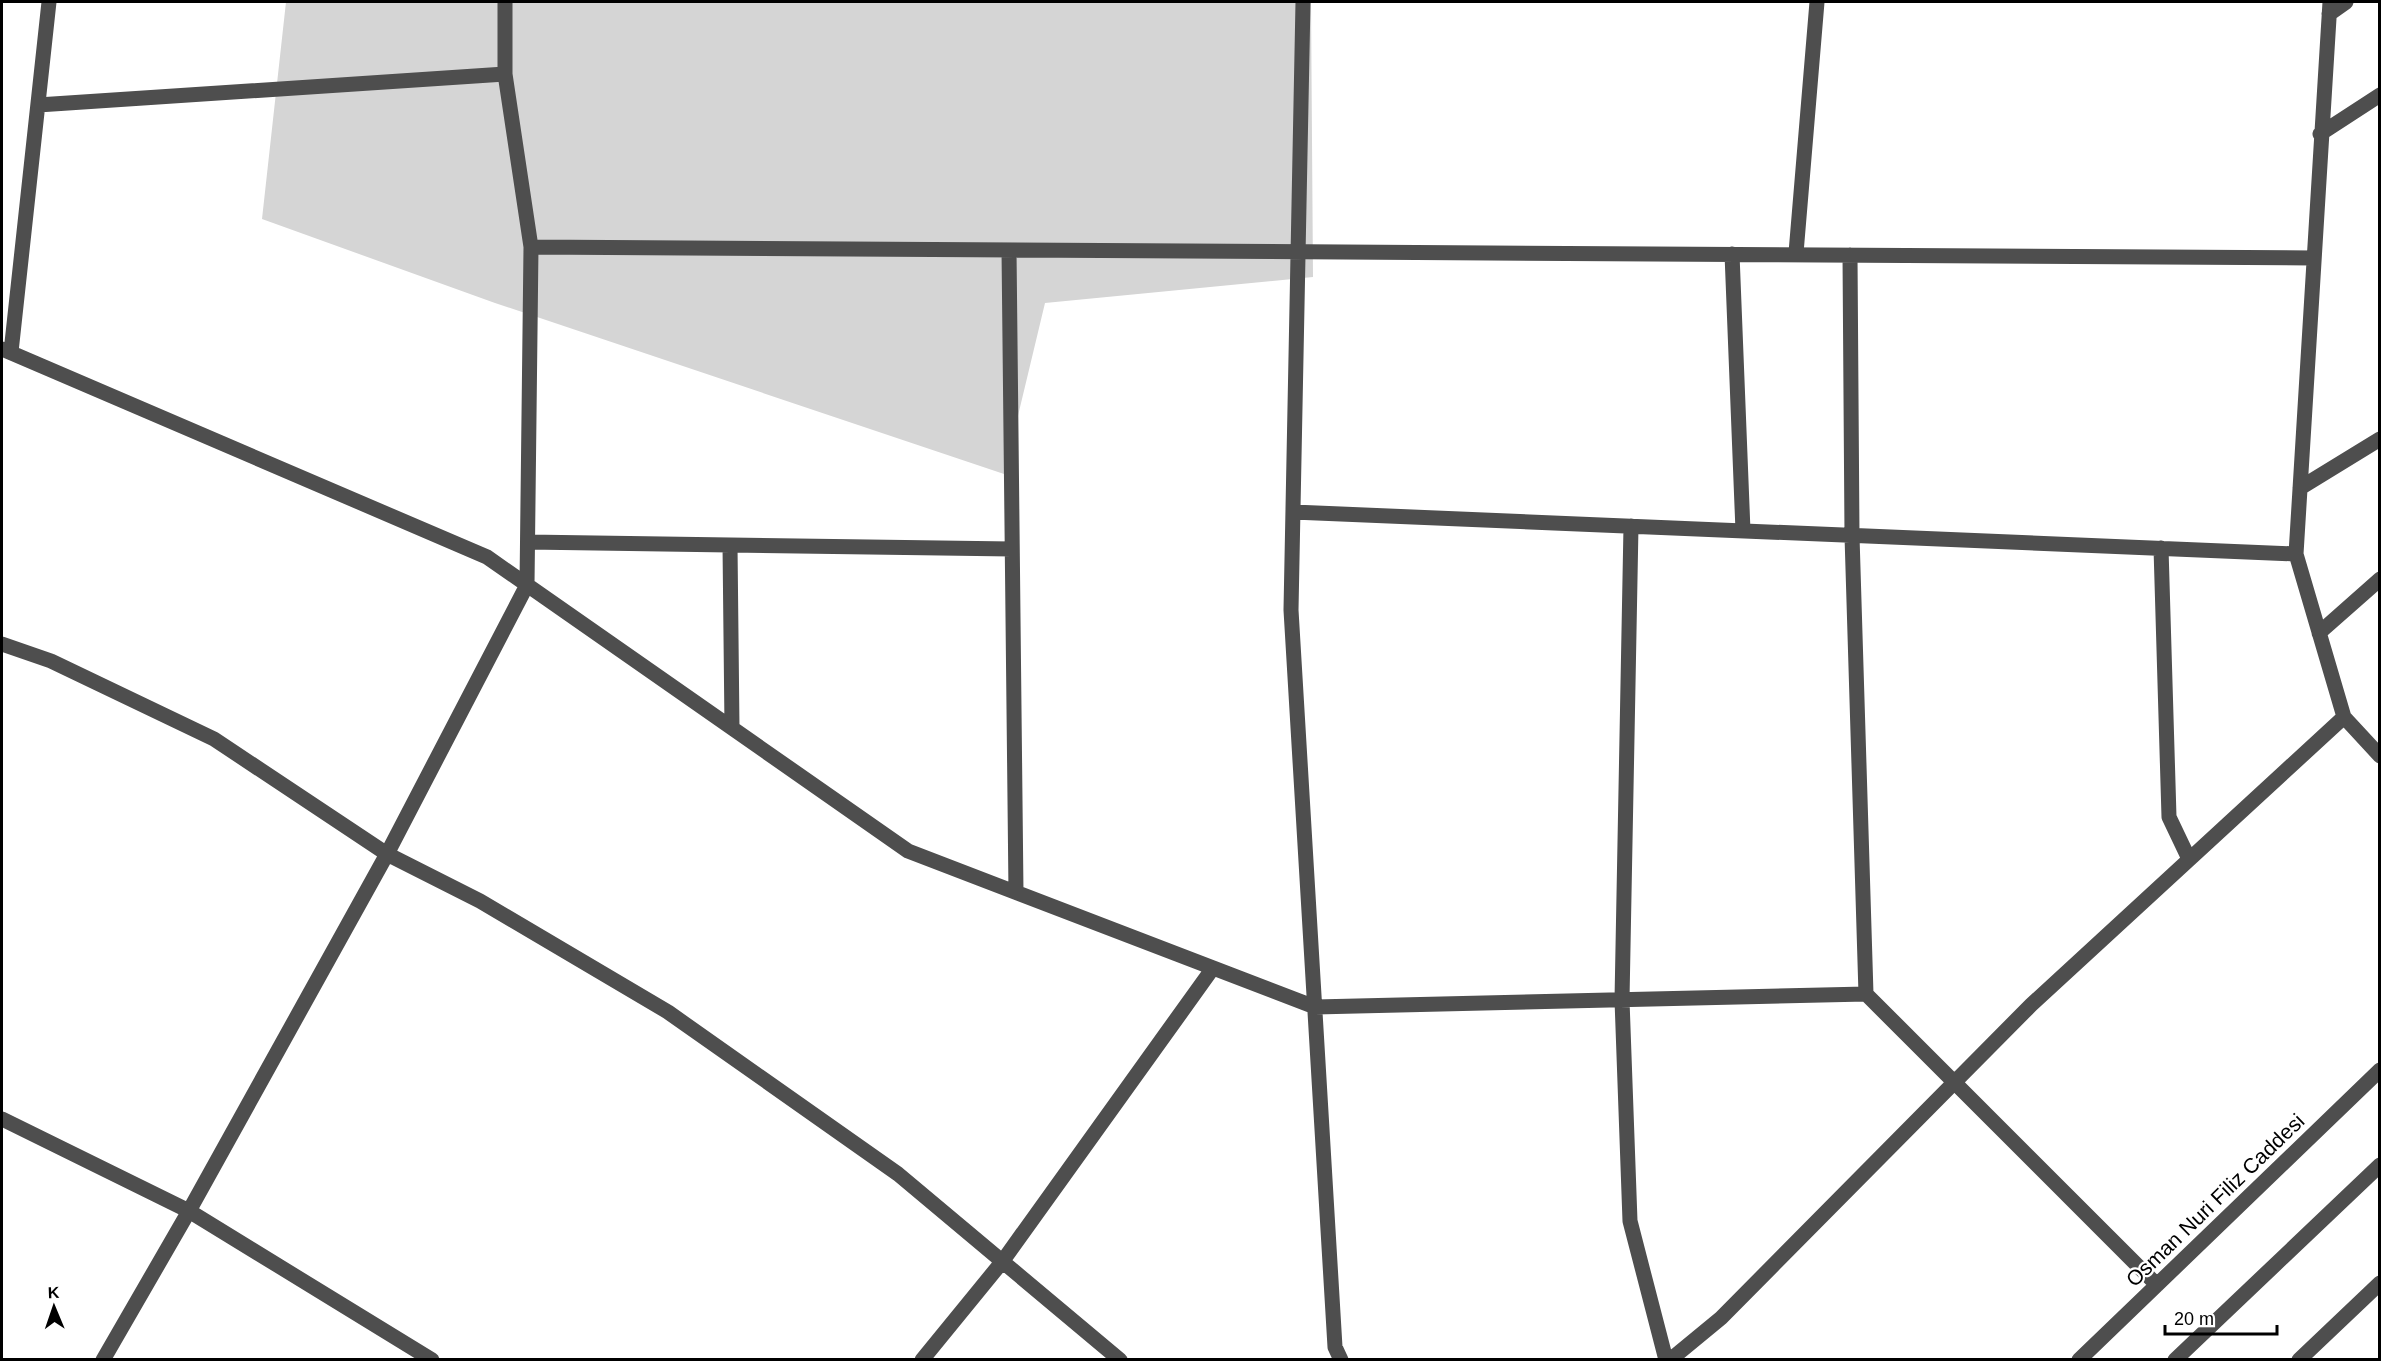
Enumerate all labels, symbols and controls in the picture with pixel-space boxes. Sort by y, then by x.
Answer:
street label: Osman Nuri Filiz Caddesi [2121,1109,2309,1291]
north arrow [24,1277,84,1337]
text: K [47,1284,60,1301]
scale bar [2165,1298,2278,1336]
text: 20 m [2174,1309,2214,1329]

